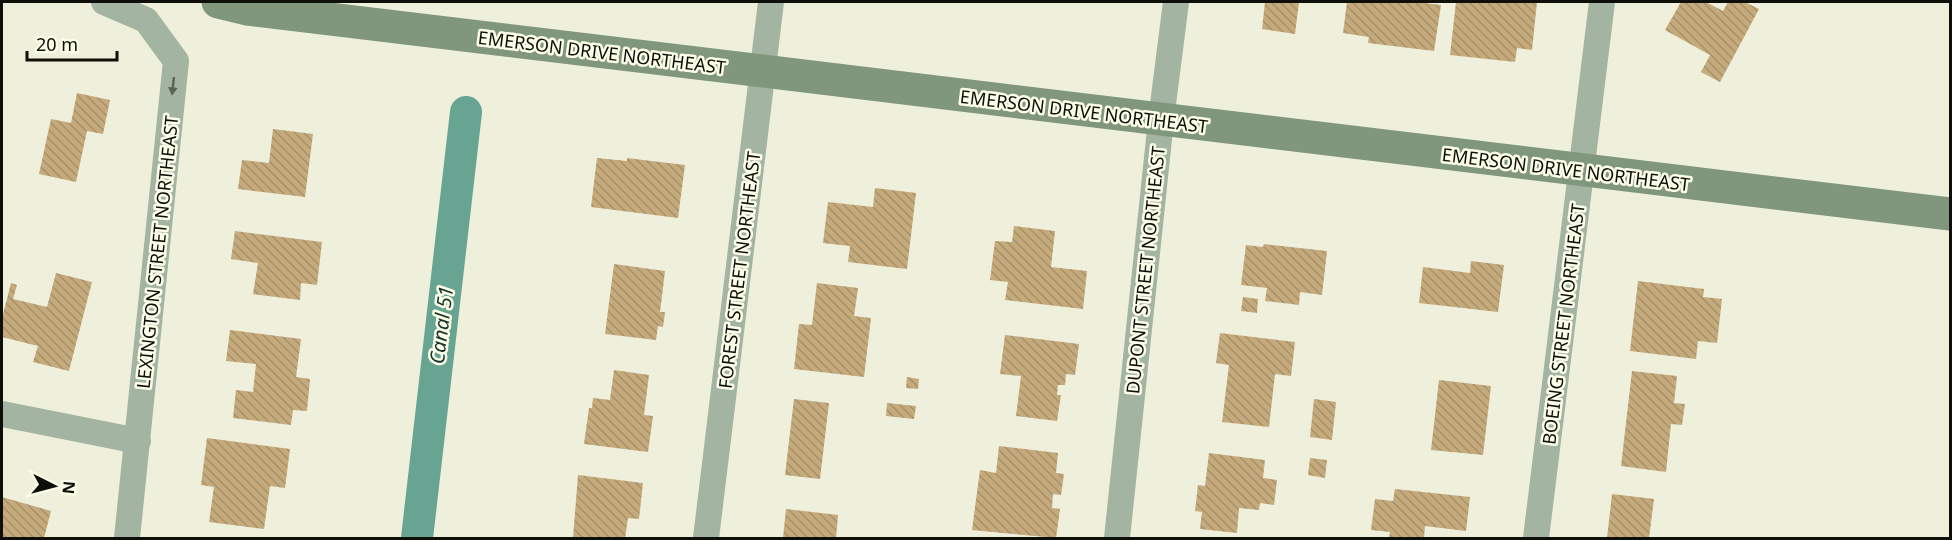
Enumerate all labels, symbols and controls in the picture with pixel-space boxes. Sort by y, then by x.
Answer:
scale bar [27,24,117,62]
street label: EMERSON DRIVE NORTHEAST [477,25,727,79]
text: 20 m [36,32,78,56]
one-way arrow [168,77,178,96]
street label: EMERSON DRIVE NORTHEAST [959,84,1209,138]
street label: LEXINGTON STREET NORTHEAST [131,114,183,390]
street label: EMERSON DRIVE NORTHEAST [1441,142,1691,196]
street label: DUPONT STREET NORTHEAST [1120,145,1170,395]
street label: FOREST STREET NORTHEAST [713,150,765,390]
street label: BOEING STREET NORTHEAST [1536,202,1590,446]
water label: Canal 51 [423,284,459,366]
north arrow [24,456,84,516]
text: N [57,480,81,495]

